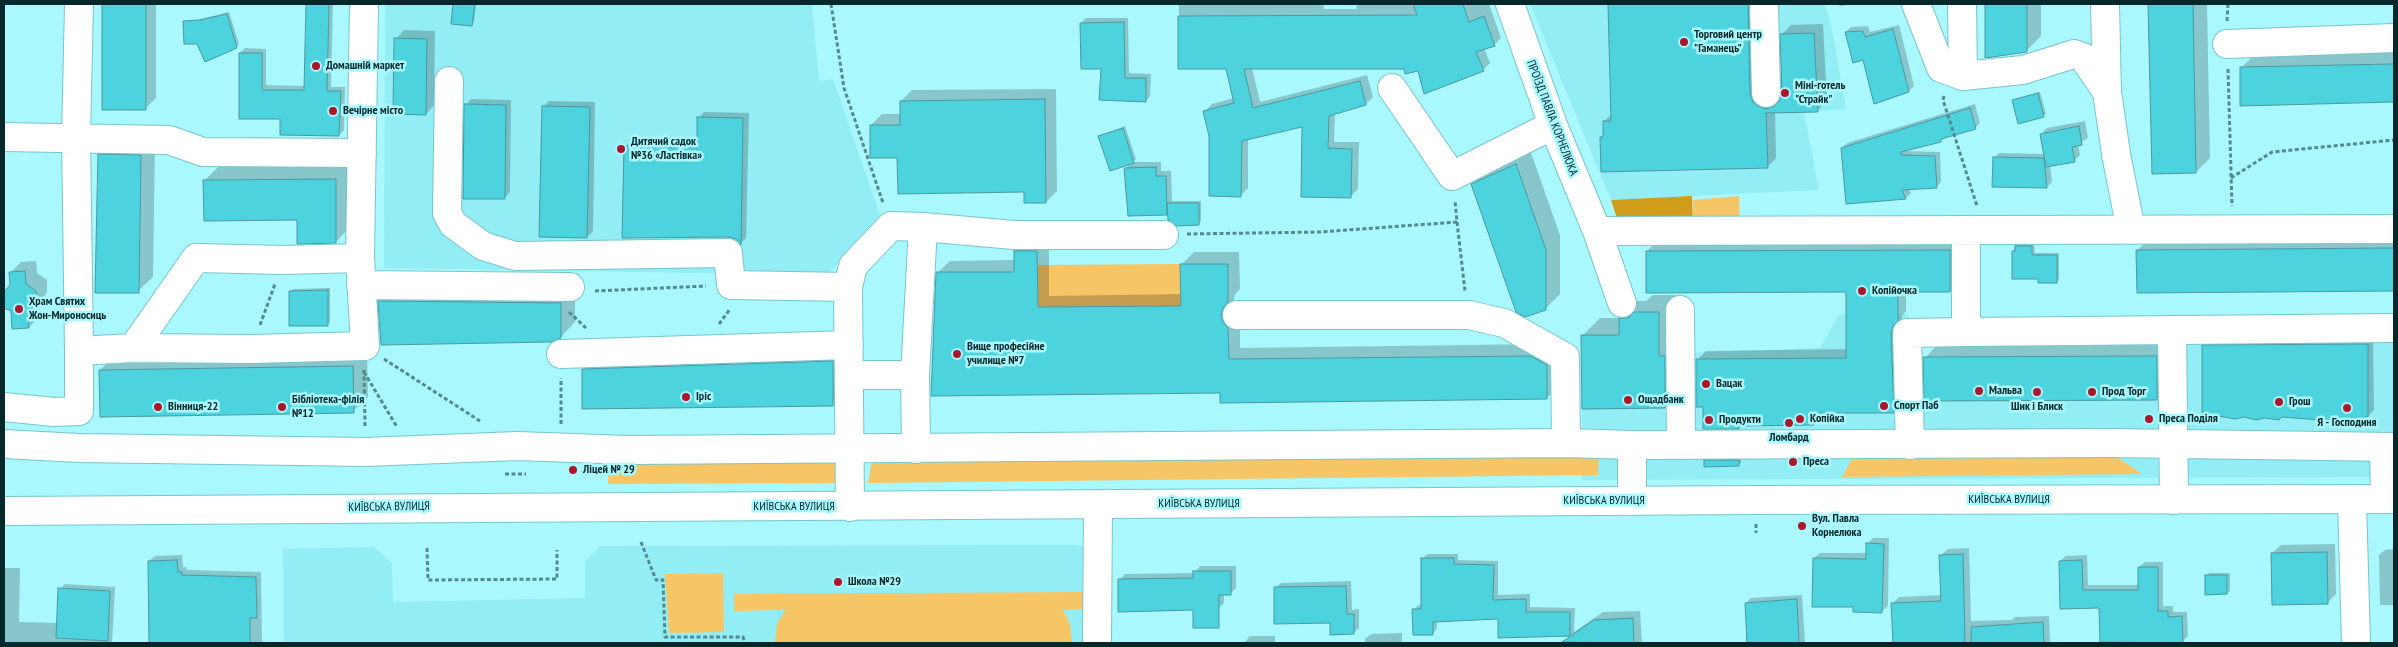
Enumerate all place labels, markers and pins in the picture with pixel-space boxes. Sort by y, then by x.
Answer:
place label: Торговий центр "Гаманець" [1694,28,1762,56]
marker: Торговий центр "Гаманець" [1678,36,1690,48]
place label: Домашній маркет [326,59,404,73]
marker: Домашній маркет [310,60,322,72]
place label: Міні-готель "Страйк" [1795,79,1845,107]
marker: Міні-готель "Страйк" [1779,87,1791,99]
place label: Вечірне місто [343,104,403,118]
marker: Вечірне місто [327,105,339,117]
place label: Дитячий садок №36 «Ластівка» [631,135,702,163]
marker: Дитячий садок №36 «Ластівка» [615,143,627,155]
place label: Копійочка [1872,284,1917,298]
marker: Копійочка [1856,285,1868,297]
place label: Храм Святих Жон-Мироносиць [29,295,106,323]
marker: Храм Святих Жон-Мироносиць [13,303,25,315]
place label: Вище професійне училище №7 [967,340,1045,368]
marker: Вище професійне училище №7 [951,348,963,360]
place label: Вацак [1716,377,1742,391]
marker: Вацак [1700,378,1712,390]
place label: Мальва [1989,384,2022,398]
marker: Мальва [1973,385,1985,397]
place label: Прод Торг [2102,385,2146,399]
marker: Шик і Блиск [2031,386,2043,398]
marker: Прод Торг [2086,386,2098,398]
place label: Іріс [696,390,711,404]
marker: Іріс [680,391,692,403]
place label: Бібліотека-філія №12 [292,393,364,421]
place label: Ощадбанк [1638,393,1684,407]
marker: Ощадбанк [1622,394,1634,406]
place label: Грош [2289,395,2311,409]
marker: Грош [2273,396,2285,408]
place label: Спорт Паб [1894,399,1939,413]
place label: Вінниця-22 [168,400,218,414]
marker: Спорт Паб [1878,400,1890,412]
place label: Шик і Блиск [2011,400,2063,414]
marker: Вінниця-22 [152,401,164,413]
marker: Бібліотека-філія №12 [276,401,288,413]
marker: Я - Господиня [2341,402,2353,414]
place label: Копійка [1810,412,1845,426]
place label: Преса Поділя [2159,412,2218,426]
place label: Продукти [1719,413,1761,427]
marker: Копійка [1794,413,1806,425]
marker: Преса Поділя [2143,413,2155,425]
marker: Продукти [1703,414,1715,426]
place label: Я - Господиня [2317,416,2377,430]
marker: Ломбард [1783,417,1795,429]
place label: Ломбард [1769,431,1809,445]
place label: Преса [1803,455,1829,469]
marker: Преса [1787,456,1799,468]
place label: Ліцей № 29 [583,463,635,477]
marker: Ліцей № 29 [567,464,579,476]
place label: Вул. Павла Корнелюка [1812,512,1861,540]
marker: Вул. Павла Корнелюка [1796,520,1808,532]
place label: Школа №29 [848,575,901,589]
marker: Школа №29 [832,576,844,588]

